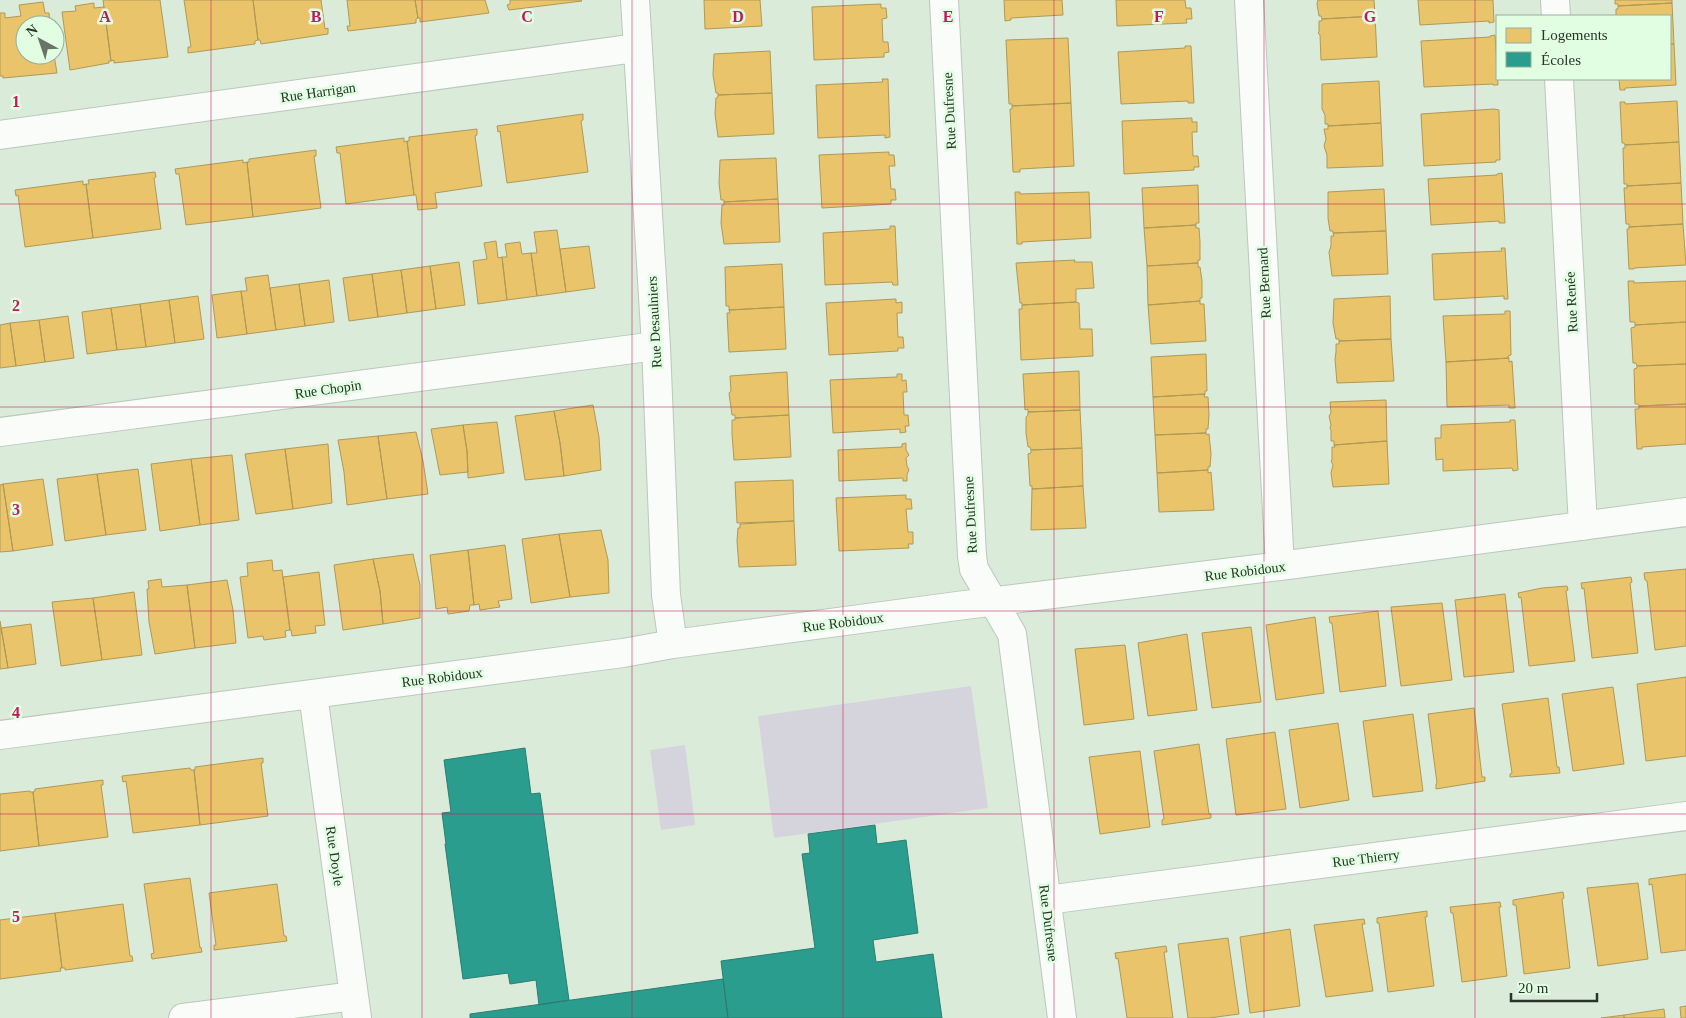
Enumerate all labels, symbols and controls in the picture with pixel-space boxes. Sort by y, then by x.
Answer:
text: A [99,8,111,25]
text: B [311,8,322,25]
text: C [521,8,533,25]
text: D [732,8,744,25]
text: E [943,8,953,25]
text: F [1154,8,1164,25]
text: G [1364,8,1377,25]
north arrow [15,15,65,65]
legend [1496,15,1671,80]
text: N [23,21,41,39]
text: Logements [1541,27,1608,43]
text: Écoles [1541,52,1581,68]
street label: Rue Dufresne [940,72,959,150]
street label: Rue Harrigan [279,80,357,105]
text: 1 [12,93,20,110]
street label: Rue Bernard [1255,247,1274,319]
street label: Rue Renée [1562,271,1581,333]
street label: Rue Desaulniers [645,276,664,368]
text: 2 [12,297,20,314]
street label: Rue Chopin [294,377,362,402]
street label: Rue Dufresne [961,476,980,554]
text: 3 [12,501,20,518]
street label: Rue Robidoux [1204,559,1286,584]
street label: Rue Robidoux [802,610,884,635]
street label: Rue Robidoux [401,665,483,690]
text: 4 [12,704,20,721]
street label: Rue Doyle [323,825,346,887]
street label: Rue Thierry [1332,847,1401,870]
street label: Rue Dufresne [1036,884,1061,962]
text: 5 [12,908,20,925]
scale bar [1511,970,1597,1002]
text: 20 m [1518,980,1549,996]

